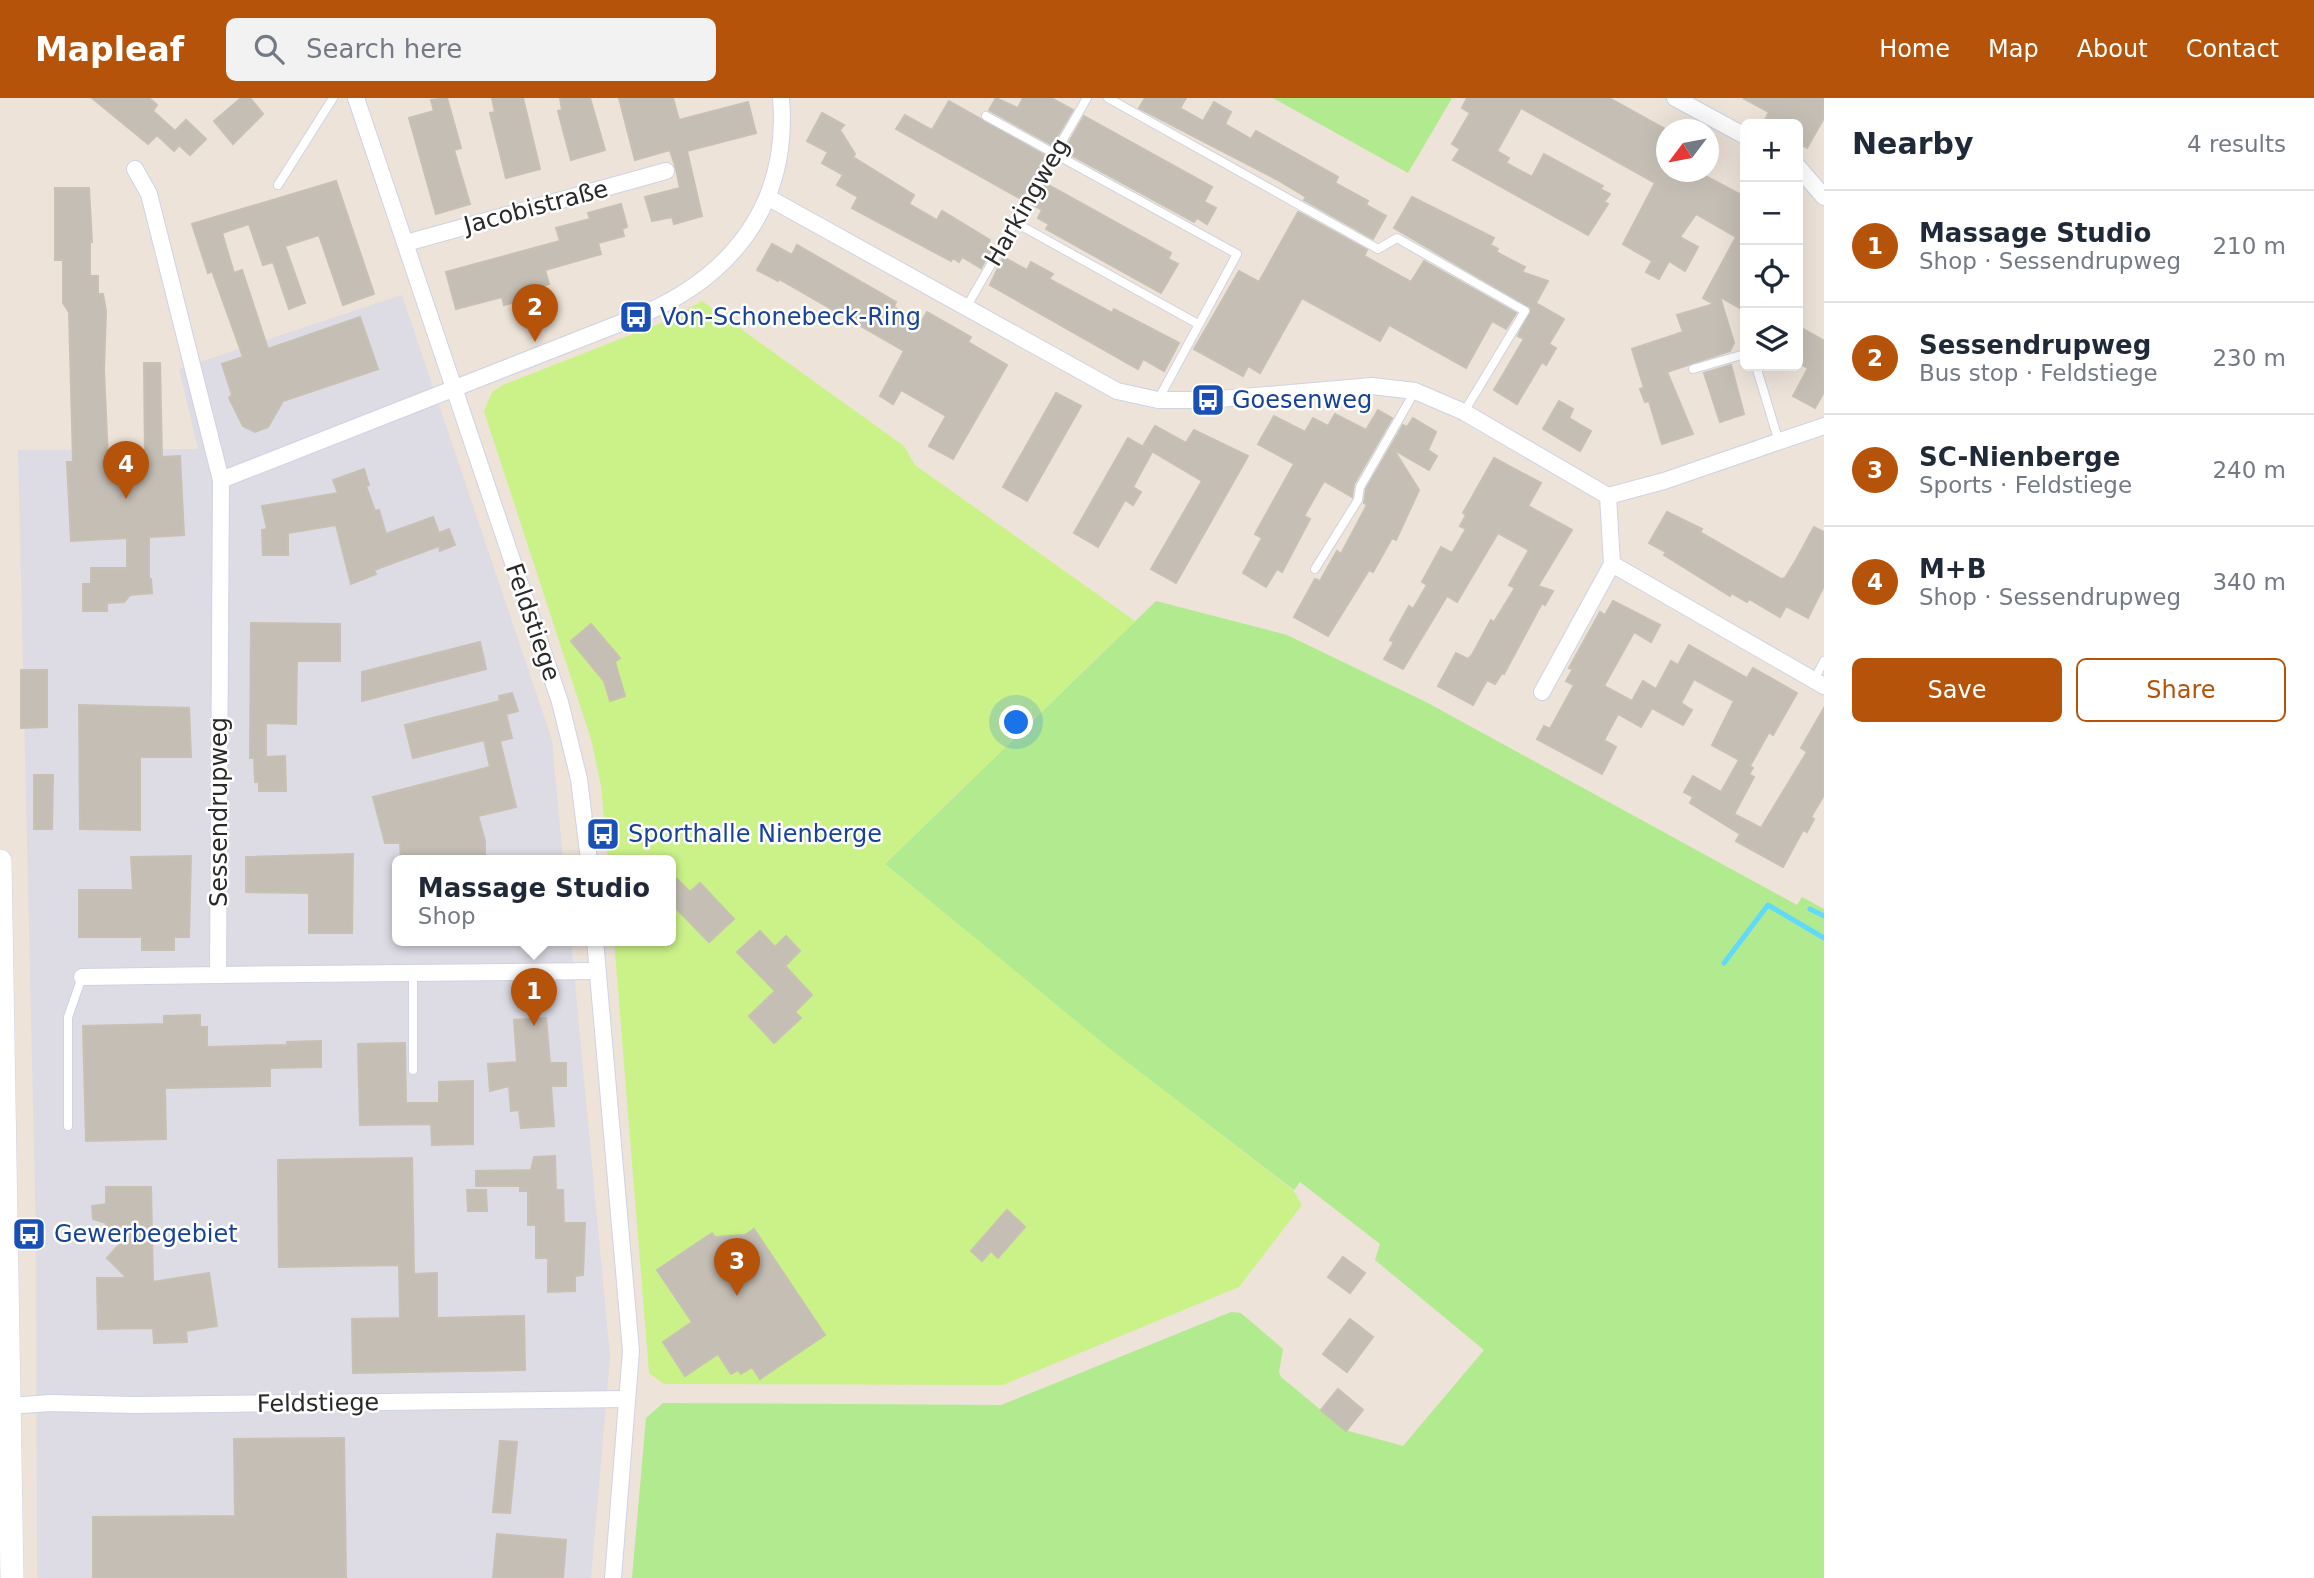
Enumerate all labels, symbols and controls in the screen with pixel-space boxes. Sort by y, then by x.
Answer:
search box [226,18,716,81]
text: Mapleaf [35,30,184,69]
icon: search [250,30,288,68]
text: Search here [306,34,462,64]
text: Home [1879,35,1950,63]
text: Map [1988,35,2039,63]
text: About [2077,35,2148,63]
text: Contact [2186,35,2279,63]
north arrow [1656,119,1719,182]
map controls [1740,119,1803,371]
button: + [1740,119,1803,182]
text: Nearby [1852,126,1974,161]
text: 4 results [2187,131,2286,157]
street label: Harkingweg [979,133,1075,271]
street label: Jacobistraße [459,174,611,240]
button: − [1740,182,1803,245]
text: Massage Studio [1919,218,2151,248]
text: 1 [1867,233,1883,259]
text: 210 m [2212,233,2286,259]
button: locate [1740,245,1803,308]
text: Shop · Sessendrupweg [1919,248,2181,274]
pin: 2 [512,284,558,342]
bus stop icon: Von-Schonebeck-Ring [617,298,655,336]
place label: Von-Schonebeck-Ring [660,303,921,331]
button: layers [1740,308,1803,371]
text: Sessendrupweg [1919,330,2151,360]
text: 2 [1867,345,1883,371]
text: 230 m [2212,345,2286,371]
text: Bus stop · Feldstiege [1919,360,2158,386]
bus stop icon: Goesenweg [1189,381,1227,419]
place label: Goesenweg [1232,386,1372,414]
pin: 4 [103,441,149,499]
text: SC-Nienberge [1919,442,2120,472]
text: 3 [1867,457,1883,483]
text: 240 m [2212,457,2286,483]
text: Sports · Feldstiege [1919,472,2132,498]
text: M+B [1919,554,1986,584]
street label: Feldstiege [500,560,566,684]
text: 4 [1867,569,1883,595]
text: 340 m [2212,569,2286,595]
text: Shop · Sessendrupweg [1919,584,2181,610]
button: Save [1852,658,2062,722]
button: Share [2076,658,2286,722]
your location [999,705,1033,739]
street label: Sessendrupweg [205,717,233,907]
bus stop icon: Sporthalle Nienberge [584,815,622,853]
place label: Sporthalle Nienberge [628,820,882,848]
popup [392,855,676,946]
text: Massage Studio [418,873,650,903]
text: Shop [418,903,476,929]
pin: 1 [511,968,557,1026]
bus stop icon: Gewerbegebiet [10,1215,48,1253]
place label: Gewerbegebiet [54,1220,238,1248]
pin: 3 [714,1238,760,1296]
street label: Feldstiege [257,1388,379,1418]

